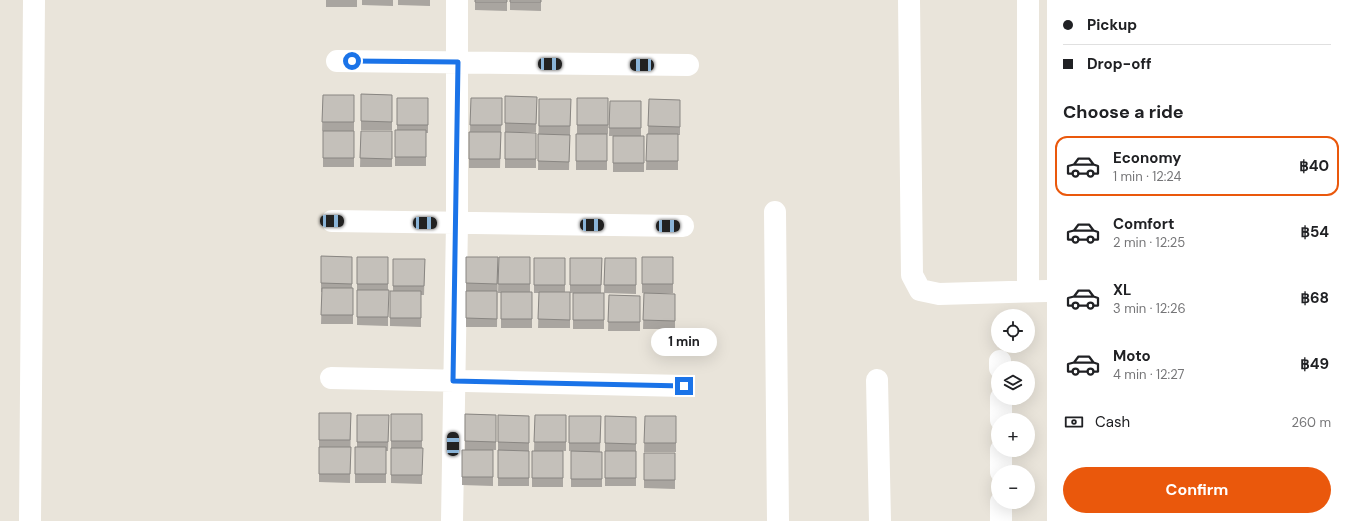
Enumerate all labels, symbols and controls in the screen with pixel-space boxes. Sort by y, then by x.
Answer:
text: Pickup [1087,15,1137,35]
route start [343,52,361,70]
text: Drop-off [1087,54,1152,74]
car [538,58,562,70]
car [630,59,654,71]
text: Choose a ride [1063,100,1184,124]
icon: car [1065,148,1101,184]
text: Economy [1113,148,1181,168]
text: ฿40 [1299,156,1329,176]
text: 1 min · 12:24 [1113,168,1182,185]
icon: car [1065,214,1101,250]
text: Comfort [1113,214,1174,234]
car [320,215,344,227]
car [413,217,437,229]
car [580,219,604,231]
car [656,220,680,232]
text: ฿54 [1300,222,1329,242]
text: 2 min · 12:25 [1113,234,1185,251]
icon: car [1065,280,1101,316]
text: XL [1113,280,1131,300]
text: ฿68 [1300,288,1329,308]
text: 3 min · 12:26 [1113,300,1186,317]
map controls [991,309,1035,509]
button: locate [991,309,1035,353]
callout: 1 min [651,328,717,356]
text: 1 min [668,333,700,350]
icon: car [1065,346,1101,382]
text: Moto [1113,346,1151,366]
text: ฿49 [1300,354,1329,374]
button: layers [991,361,1035,405]
text: 4 min · 12:27 [1113,366,1184,383]
route end [675,377,693,395]
icon: cash [1063,411,1085,433]
text: Cash [1095,412,1130,432]
button: + [991,413,1035,457]
text: 260 m [1291,414,1331,431]
car [447,432,459,456]
button: − [991,465,1035,509]
button: Confirm [1063,467,1331,513]

